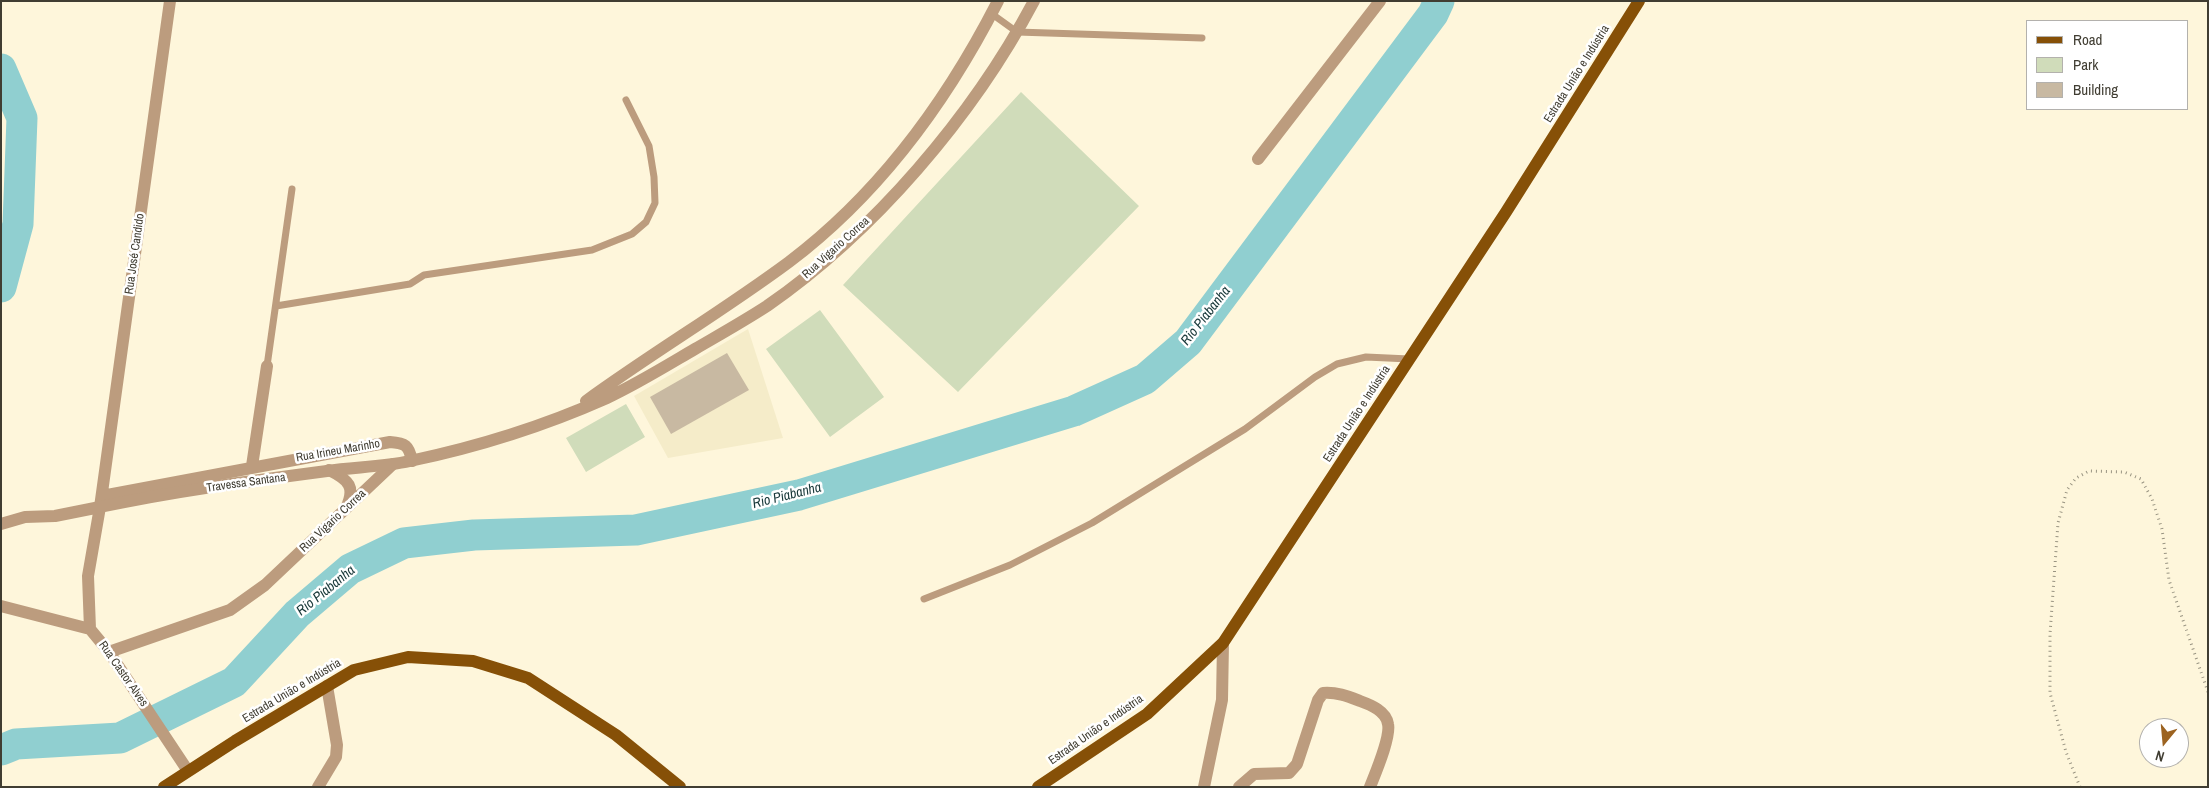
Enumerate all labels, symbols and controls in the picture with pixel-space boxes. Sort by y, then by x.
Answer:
legend [2026,20,2189,110]
street label: Estrada União e Indústria [1541,23,1613,125]
text: Road [2073,29,2102,50]
text: Park [2073,54,2098,75]
text: Building [2073,79,2118,100]
street label: Rua José Candido [122,213,148,295]
street label: Rua Vigario Correa [800,214,872,282]
water label: Rio Piabanha [1178,283,1234,349]
street label: Estrada União e Indústria [1320,363,1394,465]
street label: Rua Irineu Marinho [295,437,381,465]
street label: Travessa Santana [206,470,286,496]
water label: Rio Piabanha [751,479,823,513]
street label: Rua Vigario Correa [297,487,369,555]
water label: Rio Piabanha [293,562,359,620]
street label: Rua Castor Alves [95,639,151,709]
street label: Estrada União e Indústria [240,656,344,726]
street label: Estrada União e Indústria [1046,692,1146,768]
north arrow [2139,718,2189,768]
text: N [2153,747,2167,766]

